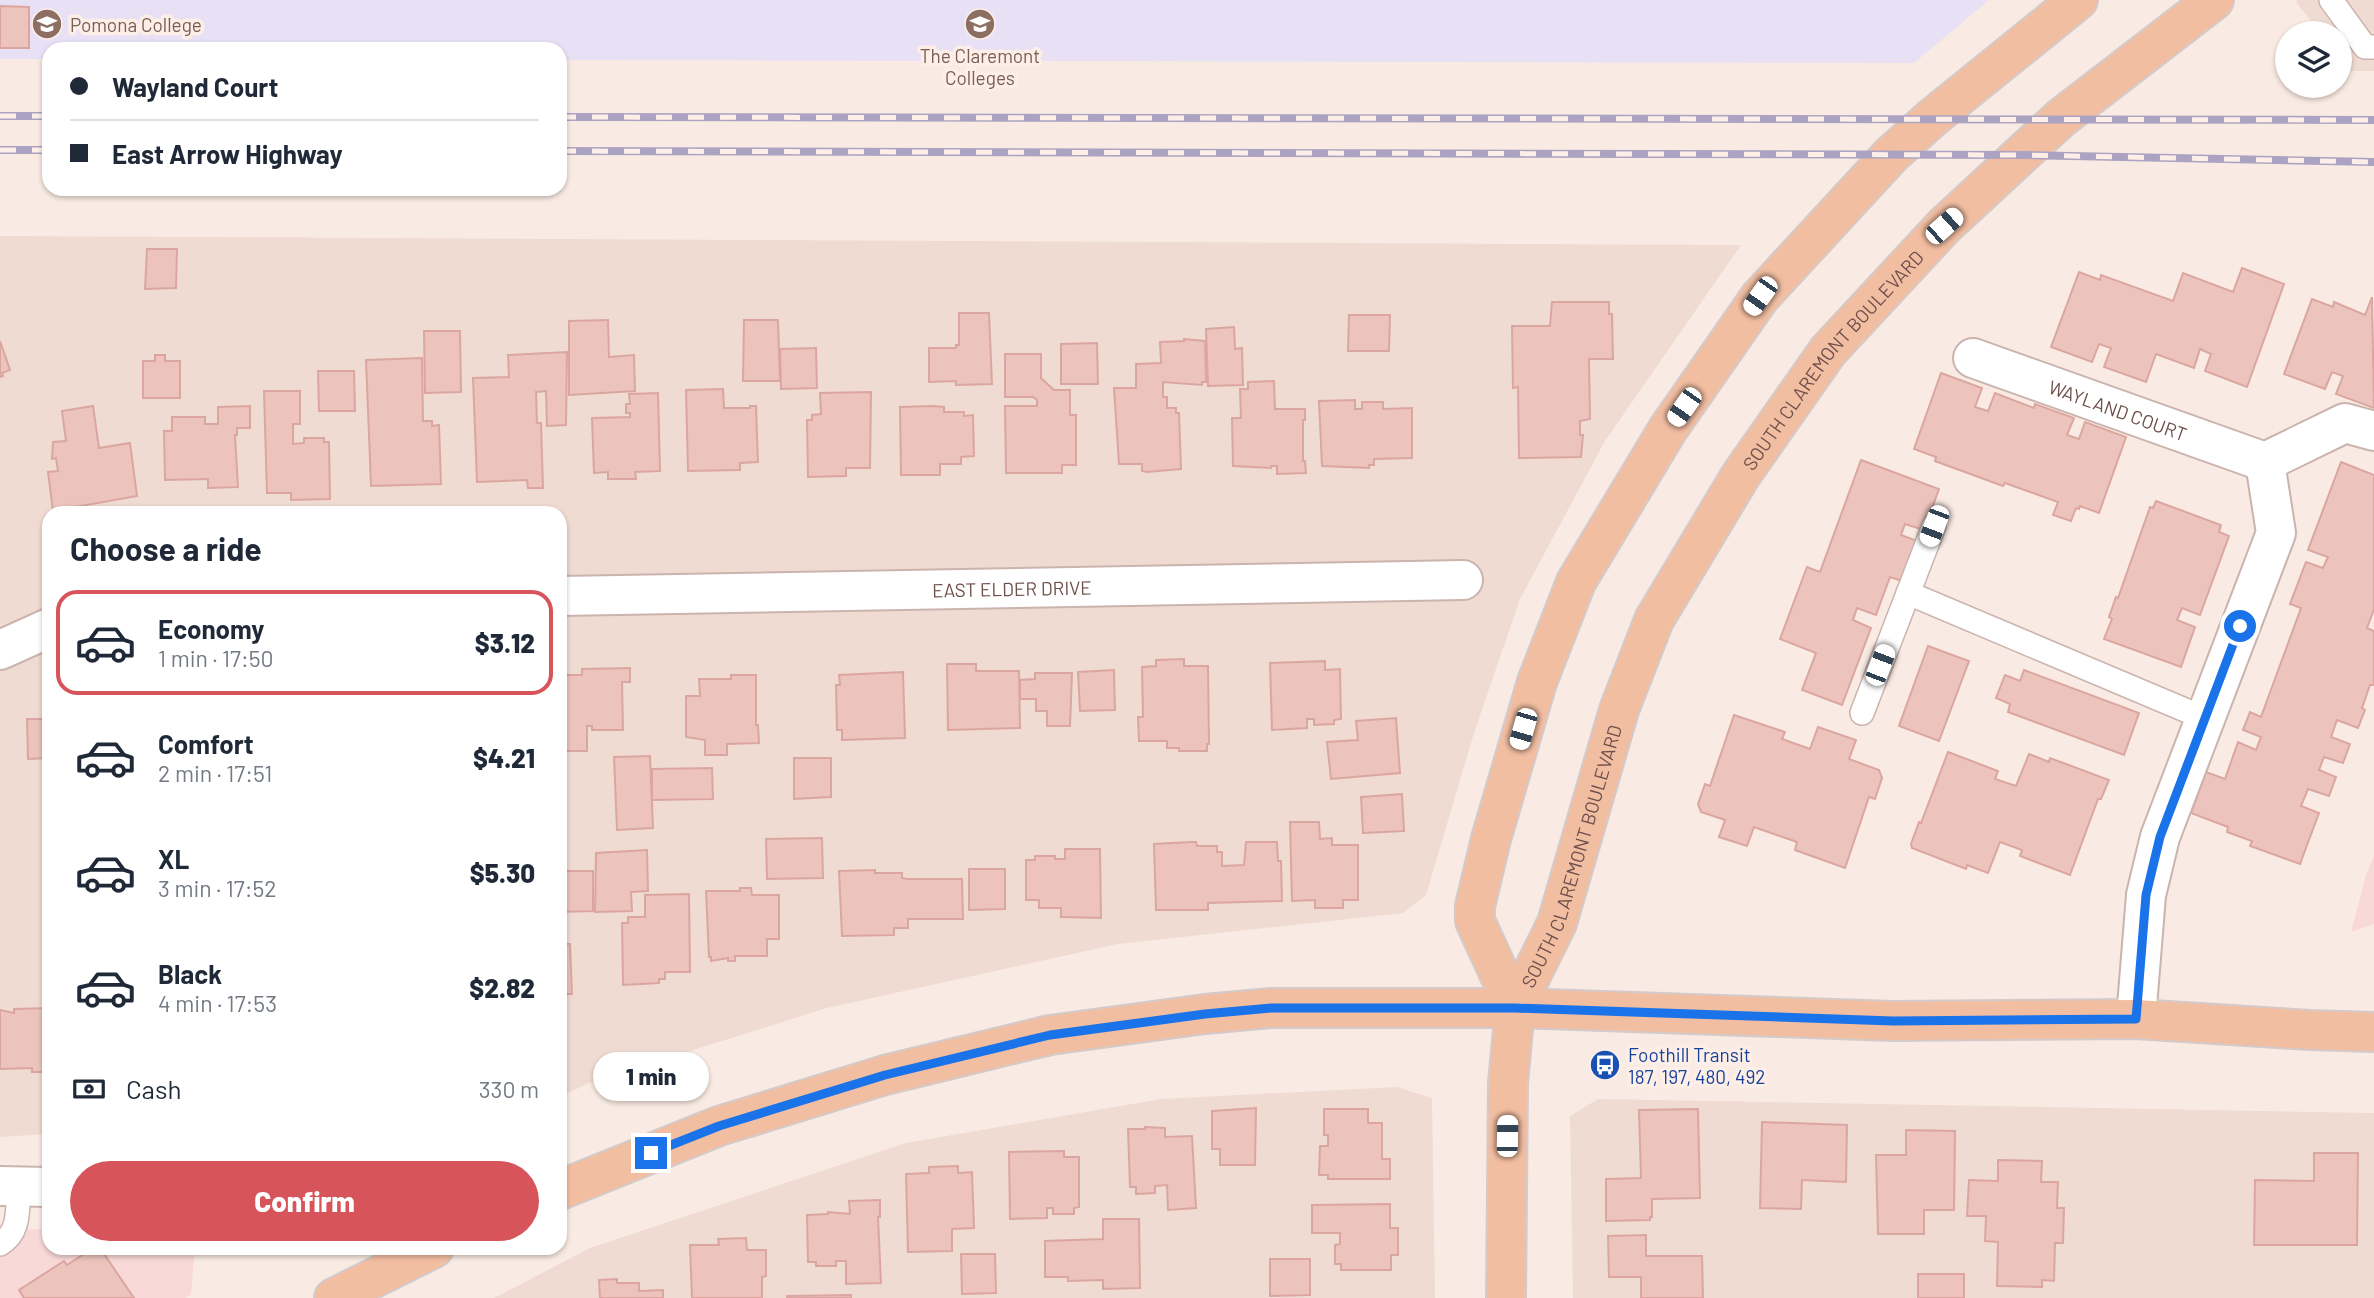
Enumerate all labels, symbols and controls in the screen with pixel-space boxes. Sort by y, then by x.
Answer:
school or university icon: Pomona College [30,7,64,41]
school or university icon: The Claremont Colleges [963,7,997,41]
place label: Pomona College [70,13,202,36]
map controls [2275,21,2352,98]
button: layers [2275,21,2352,98]
place label: The Claremont Colleges [920,44,1040,89]
text: Wayland Court [112,71,278,102]
text: East Arrow Highway [112,138,343,169]
car [1922,204,1967,248]
street label: SOUTH CLAREMONT BOULEVARD [1737,245,1928,474]
car [1740,273,1781,319]
street label: WAYLAND COURT [2046,374,2190,445]
car [1664,384,1705,430]
car [1917,503,1952,549]
text: Choose a ride [70,529,262,567]
street label: EAST ELDER DRIVE [932,575,1092,601]
route start [2224,610,2256,642]
icon: car [74,611,137,674]
text: Economy [158,613,264,644]
text: $3.12 [475,627,535,658]
car [1863,642,1898,688]
text: 1 min · 17:50 [158,644,274,672]
car [1508,706,1539,752]
street label: SOUTH CLAREMONT BOULEVARD [1516,722,1626,991]
icon: car [74,726,137,789]
text: Comfort [158,728,254,759]
text: $4.21 [473,742,535,773]
text: 2 min · 17:51 [158,759,272,787]
icon: car [74,841,137,904]
text: XL [158,843,189,874]
text: $5.30 [470,857,535,888]
text: 3 min · 17:52 [158,874,277,902]
icon: car [74,956,137,1019]
text: Black [158,958,222,989]
text: $2.82 [469,972,535,1003]
text: 4 min · 17:53 [158,989,277,1017]
place label: Foothill Transit 187, 197, 480, 492 [1628,1043,1765,1088]
bus stop icon: Foothill Transit 187, 197, 480, 492 [1588,1048,1622,1082]
callout: 1 min [593,1052,709,1100]
text: 1 min [626,1062,676,1090]
icon: cash [70,1070,108,1108]
text: Cash [126,1073,181,1104]
text: 330 m [479,1075,539,1103]
car [1497,1115,1518,1157]
route end [635,1137,667,1169]
button: Confirm [70,1161,539,1241]

